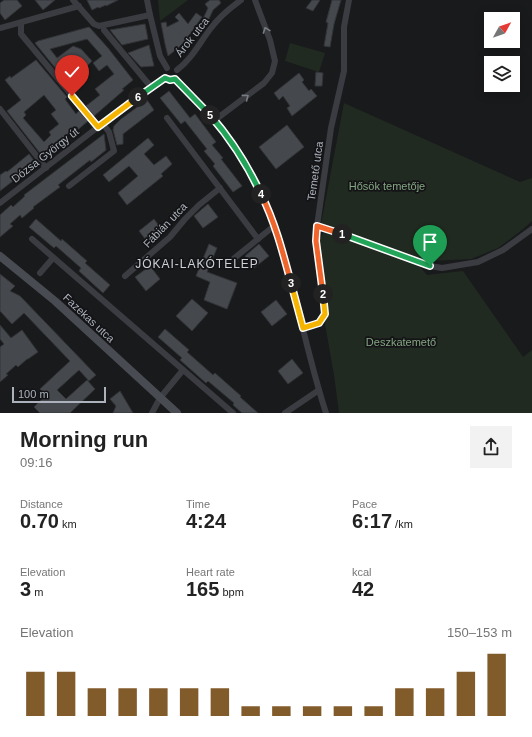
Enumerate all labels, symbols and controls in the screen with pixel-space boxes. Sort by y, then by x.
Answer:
north arrow [484,12,520,48]
map controls [484,12,520,92]
street label: Árok utca [173,14,212,59]
one-way arrow [263,27,271,34]
pin [55,55,89,96]
button: layers [484,56,520,92]
icon: check [61,61,83,83]
pin: 6 [128,87,148,107]
text: 6 [135,91,141,103]
one-way arrow [242,94,249,102]
pin: 5 [200,105,220,125]
text: 5 [207,109,213,121]
street label: Dózsa György út [9,125,81,185]
street label: Temető utca [305,140,325,202]
park label: Hősök temetője [349,180,425,192]
pin: 4 [251,184,271,204]
text: 4 [258,188,264,200]
street label: Fábián utca [141,200,190,250]
pin: 1 [332,224,352,244]
pin [413,225,447,266]
text: 1 [339,228,345,240]
icon: arrive [419,231,441,253]
district label: JÓKAI-LAKÓTELEP [135,256,259,271]
pin: 3 [281,273,301,293]
text: 3 [288,277,294,289]
pin: 2 [313,284,333,304]
text: 2 [320,288,326,300]
street label: Fazekas utca [61,291,118,345]
park label: Deszkatemető [366,336,436,348]
scale bar [12,385,106,404]
text: 100 m [18,388,49,400]
button: share [470,426,512,468]
text: Morning run [20,427,148,452]
text: 09:16 [20,455,53,470]
text: Distance [20,498,63,510]
text: Time [186,498,210,510]
text: Pace [352,498,377,510]
text: 0.70 [20,510,59,532]
text: 4:24 [186,510,226,532]
text: 6:17 [352,510,392,532]
text: km [59,518,77,530]
text: /km [392,518,413,530]
text: Elevation [20,566,65,578]
text: Heart rate [186,566,235,578]
text: kcal [352,566,372,578]
text: 3 [20,578,31,600]
text: 165 [186,578,219,600]
text: 42 [352,578,374,600]
text: m [31,586,43,598]
text: bpm [219,586,244,598]
text: Elevation [20,625,73,640]
text: 150–153 m [447,625,512,640]

